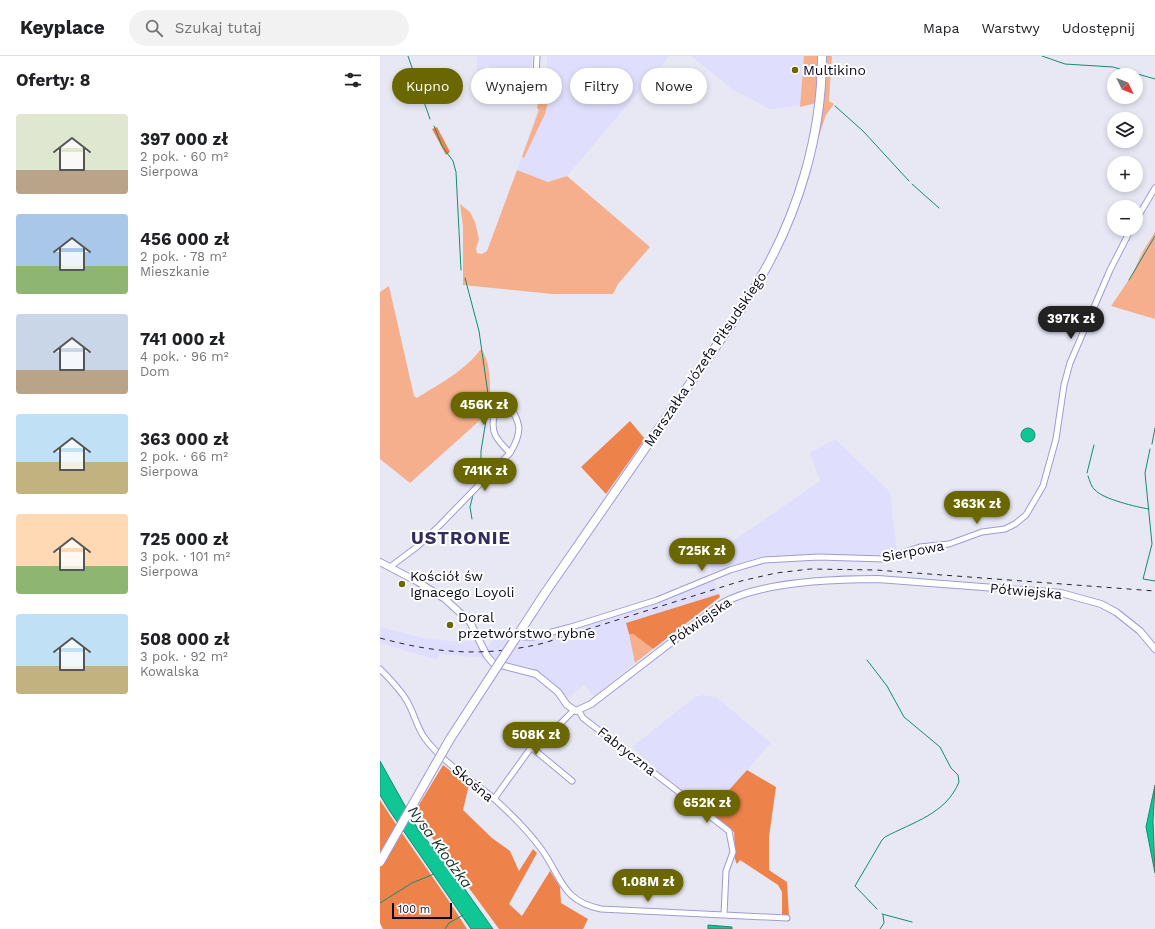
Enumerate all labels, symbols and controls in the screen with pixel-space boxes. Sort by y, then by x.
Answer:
search box [129,10,409,46]
text: Keyplace [20,16,105,39]
icon: search [143,17,165,39]
text: Szukaj tutaj [175,19,262,37]
text: Mapa [923,20,959,36]
text: Warstwy [981,20,1040,36]
text: Udostępnij [1062,20,1135,36]
place label: Multikino [803,62,866,78]
marker: Multikino [790,65,800,75]
chip: Kupno [392,68,463,104]
chip: Wynajem [471,68,562,104]
chip: Filtry [570,68,633,104]
chip: Nowe [641,68,707,104]
north arrow [1107,68,1143,104]
map controls [1107,68,1143,236]
icon: filters [342,69,364,91]
text: Oferty: 8 [16,70,90,90]
button: layers [1107,112,1143,148]
text: 397 000 zł [140,129,228,149]
icon: home [48,130,96,178]
text: 2 pok. · 60 m² [140,149,228,164]
button: + [1107,156,1143,192]
text: Sierpowa [140,164,198,179]
button: − [1107,200,1143,236]
text: 456 000 zł [140,229,230,249]
icon: home [48,230,96,278]
text: 2 pok. · 78 m² [140,249,227,264]
text: Mieszkanie [140,264,209,279]
street label: Marszałka Józefa Piłsudskiego [640,269,770,449]
pin: 397K zł [1034,306,1108,340]
text: 397K zł [1047,311,1095,326]
text: 741 000 zł [140,329,225,349]
icon: home [48,330,96,378]
text: 4 pok. · 96 m² [140,349,228,364]
text: Dom [140,364,170,379]
pin: 456K zł [447,392,521,426]
text: 456K zł [460,397,508,412]
text: 363 000 zł [140,429,229,449]
icon: home [48,430,96,478]
text: 2 pok. · 66 m² [140,449,228,464]
pin: 741K zł [448,458,522,492]
text: 741K zł [462,463,508,478]
text: Sierpowa [140,464,198,479]
pin: 363K zł [940,491,1014,525]
text: 363K zł [953,496,1001,511]
district label: USTRONIE [411,527,511,548]
text: 725 000 zł [140,529,229,549]
icon: home [48,530,96,578]
street label: Sierpowa [881,537,945,565]
pin: 725K zł [665,538,739,572]
text: 725K zł [678,543,726,558]
text: 3 pok. · 101 m² [140,549,230,564]
text: Sierpowa [140,564,198,579]
place label: Kościół św Ignacego Loyoli [410,568,515,600]
marker: Kościół św Ignacego Loyoli [397,579,407,589]
street label: Półwiejska [989,580,1063,602]
street label: Półwiejska [666,594,734,648]
place label: Doral przetwórstwo rybne [458,609,595,641]
marker: Doral przetwórstwo rybne [445,620,455,630]
text: 508 000 zł [140,629,230,649]
icon: home [48,630,96,678]
text: 3 pok. · 92 m² [140,649,228,664]
text: Kowalska [140,664,199,679]
pin: 508K zł [499,722,573,756]
street label: Fabryczna [595,723,659,779]
text: 508K zł [512,727,560,742]
street label: Skośna [449,761,497,805]
pin: 652K zł [670,790,744,824]
text: 652K zł [683,795,731,810]
water label: Nysa Kłodzka [404,802,476,892]
pin: 1.08M zł [607,869,689,903]
text: 1.08M zł [621,874,675,889]
scale bar [392,901,452,920]
text: 100 m [398,903,430,916]

